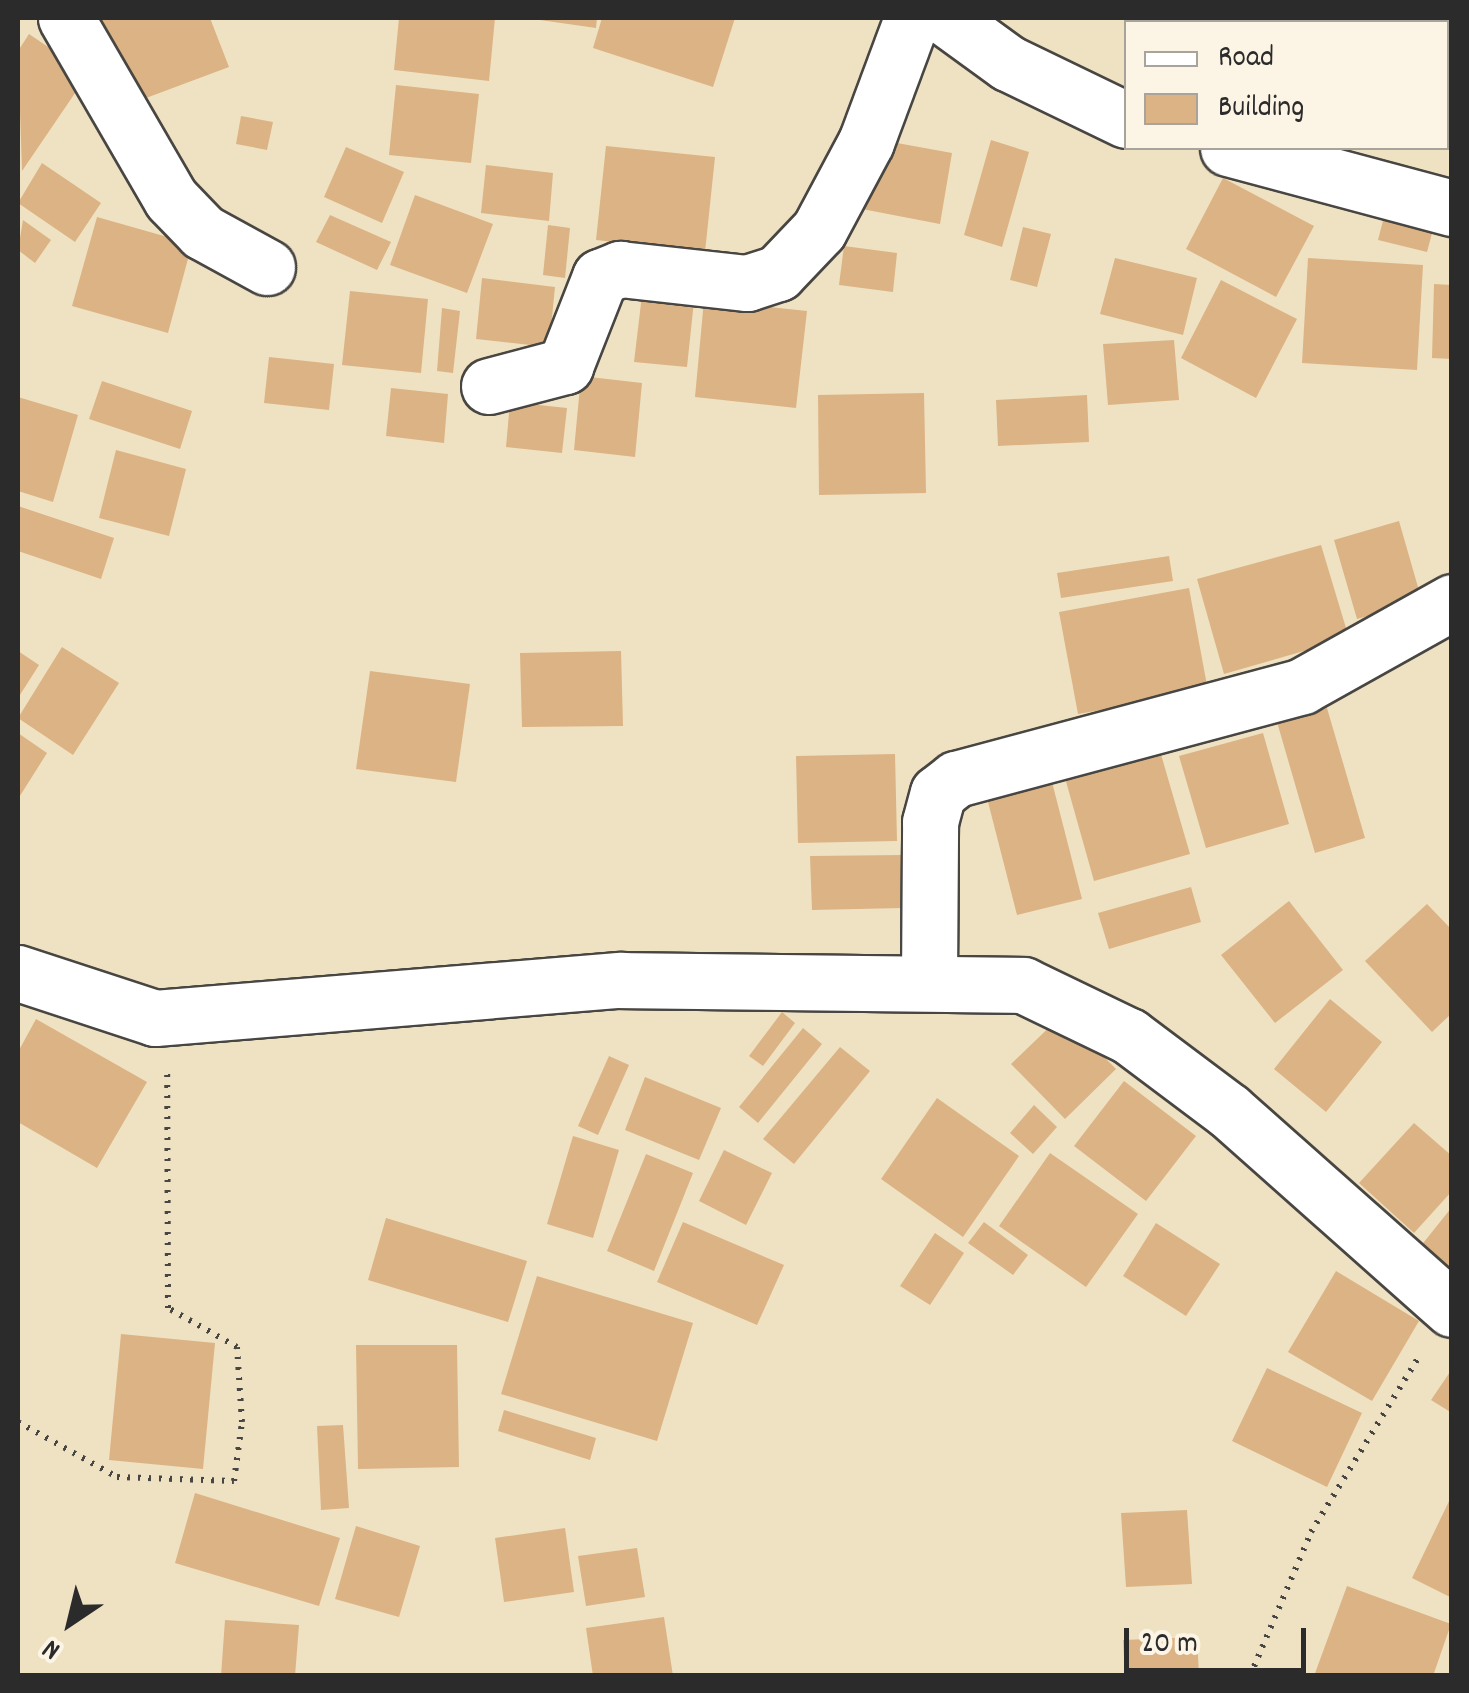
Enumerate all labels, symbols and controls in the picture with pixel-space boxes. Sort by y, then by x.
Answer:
legend [1124,20,1449,150]
text: Road [1218,38,1274,81]
text: Building [1218,88,1304,131]
north arrow [20,1573,120,1673]
scale bar [1129,1608,1312,1670]
text: 20 m [1141,1624,1198,1667]
text: N [36,1627,70,1668]

